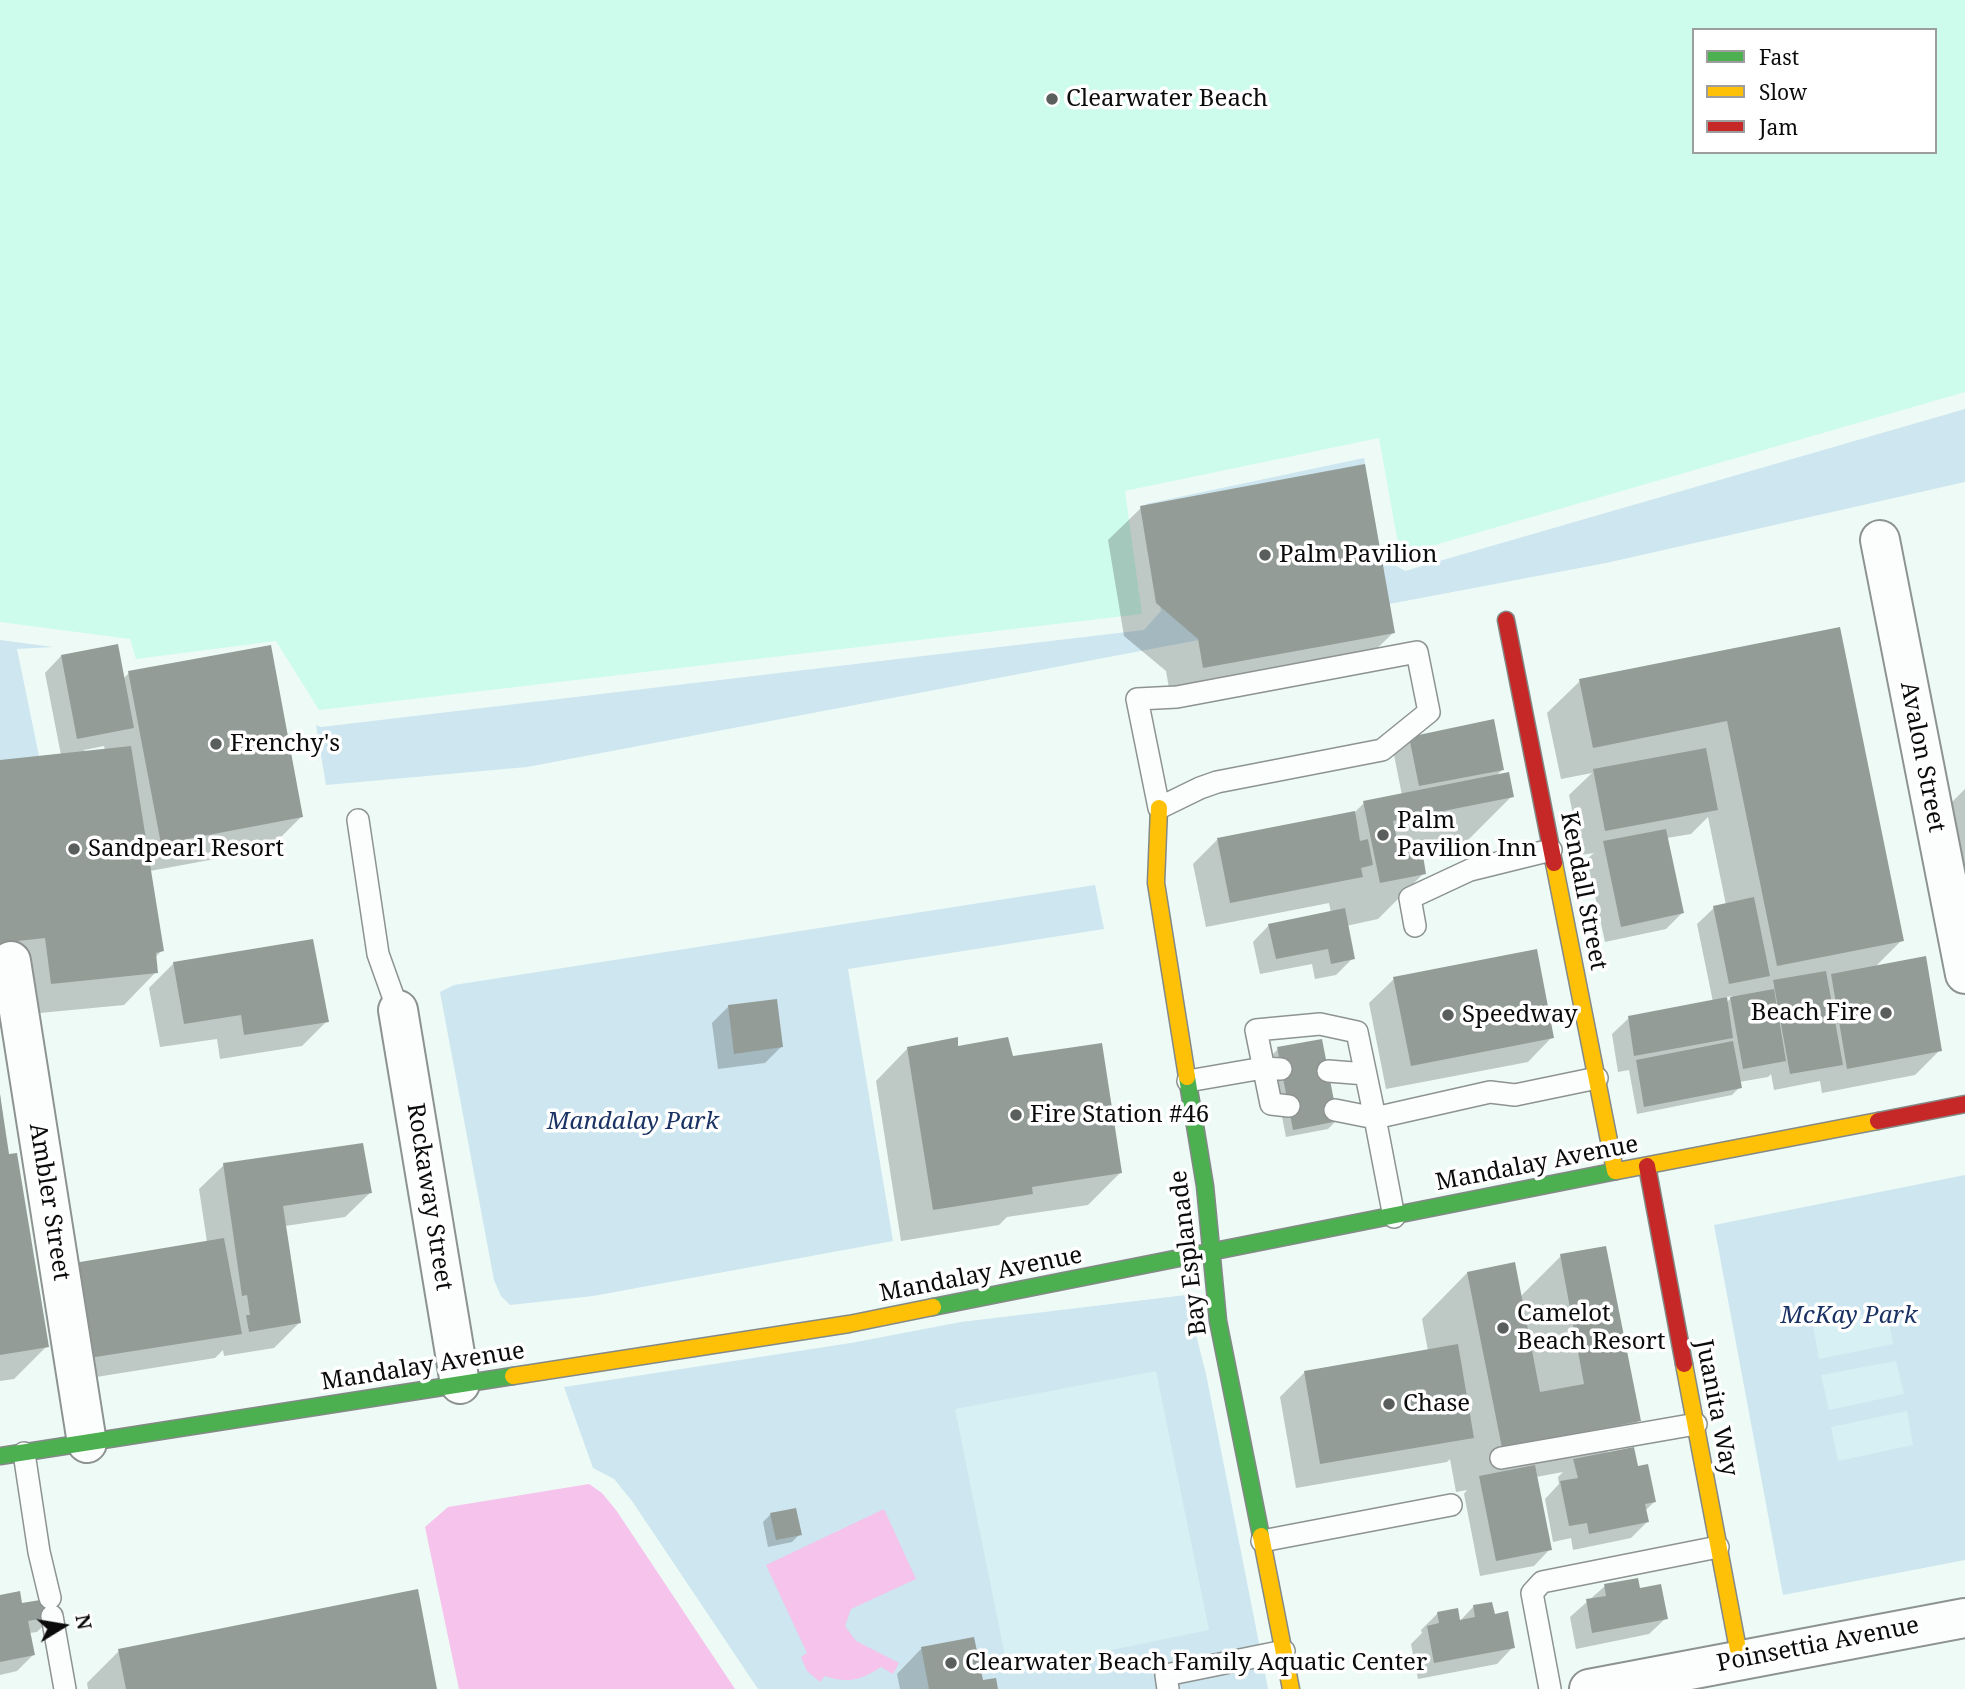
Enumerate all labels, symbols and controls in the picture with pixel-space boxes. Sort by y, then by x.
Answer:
legend [1692,28,1937,154]
text: Fast [1759,43,1799,71]
text: Slow [1759,78,1807,106]
place label: Clearwater Beach [1066,85,1268,113]
marker: Clearwater Beach [1044,91,1060,107]
text: Jam [1759,113,1798,141]
place label: Palm Pavilion [1279,541,1437,569]
marker: Palm Pavilion [1257,547,1273,563]
street label: Avalon Street [1893,679,1951,835]
place label: Frenchy's [230,730,340,758]
marker: Frenchy's [208,736,224,752]
place label: Palm Pavilion Inn [1397,807,1537,863]
street label: Kendall Street [1554,809,1612,973]
marker: Palm Pavilion Inn [1375,827,1391,843]
place label: Sandpearl Resort [88,835,284,863]
marker: Sandpearl Resort [66,841,82,857]
place label: Beach Fire [1751,999,1872,1027]
place label: Speedway [1462,1001,1577,1029]
marker: Beach Fire [1878,1005,1894,1021]
marker: Speedway [1440,1007,1456,1023]
street label: Rockaway Street [400,1101,458,1293]
place label: Fire Station #46 [1030,1101,1209,1129]
marker: Fire Station #46 [1008,1107,1024,1123]
park label: Mandalay Park [547,1108,719,1136]
street label: Ambler Street [22,1121,76,1283]
street label: Mandalay Avenue [1433,1130,1641,1198]
street label: Bay Esplanade [1165,1169,1213,1337]
street label: Mandalay Avenue [877,1241,1085,1309]
place label: Camelot Beach Resort [1517,1300,1665,1356]
park label: McKay Park [1781,1302,1917,1330]
marker: Camelot Beach Resort [1495,1320,1511,1336]
street label: Mandalay Avenue [319,1337,527,1397]
street label: Juanita Way [1689,1337,1743,1479]
place label: Chase [1403,1390,1470,1418]
marker: Chase [1381,1396,1397,1412]
north arrow [28,1591,98,1661]
street label: Poinsettia Avenue [1715,1611,1921,1679]
text: N [69,1612,98,1632]
place label: Clearwater Beach Family Aquatic Center [965,1649,1427,1677]
marker: Clearwater Beach Family Aquatic Center [943,1655,959,1671]

